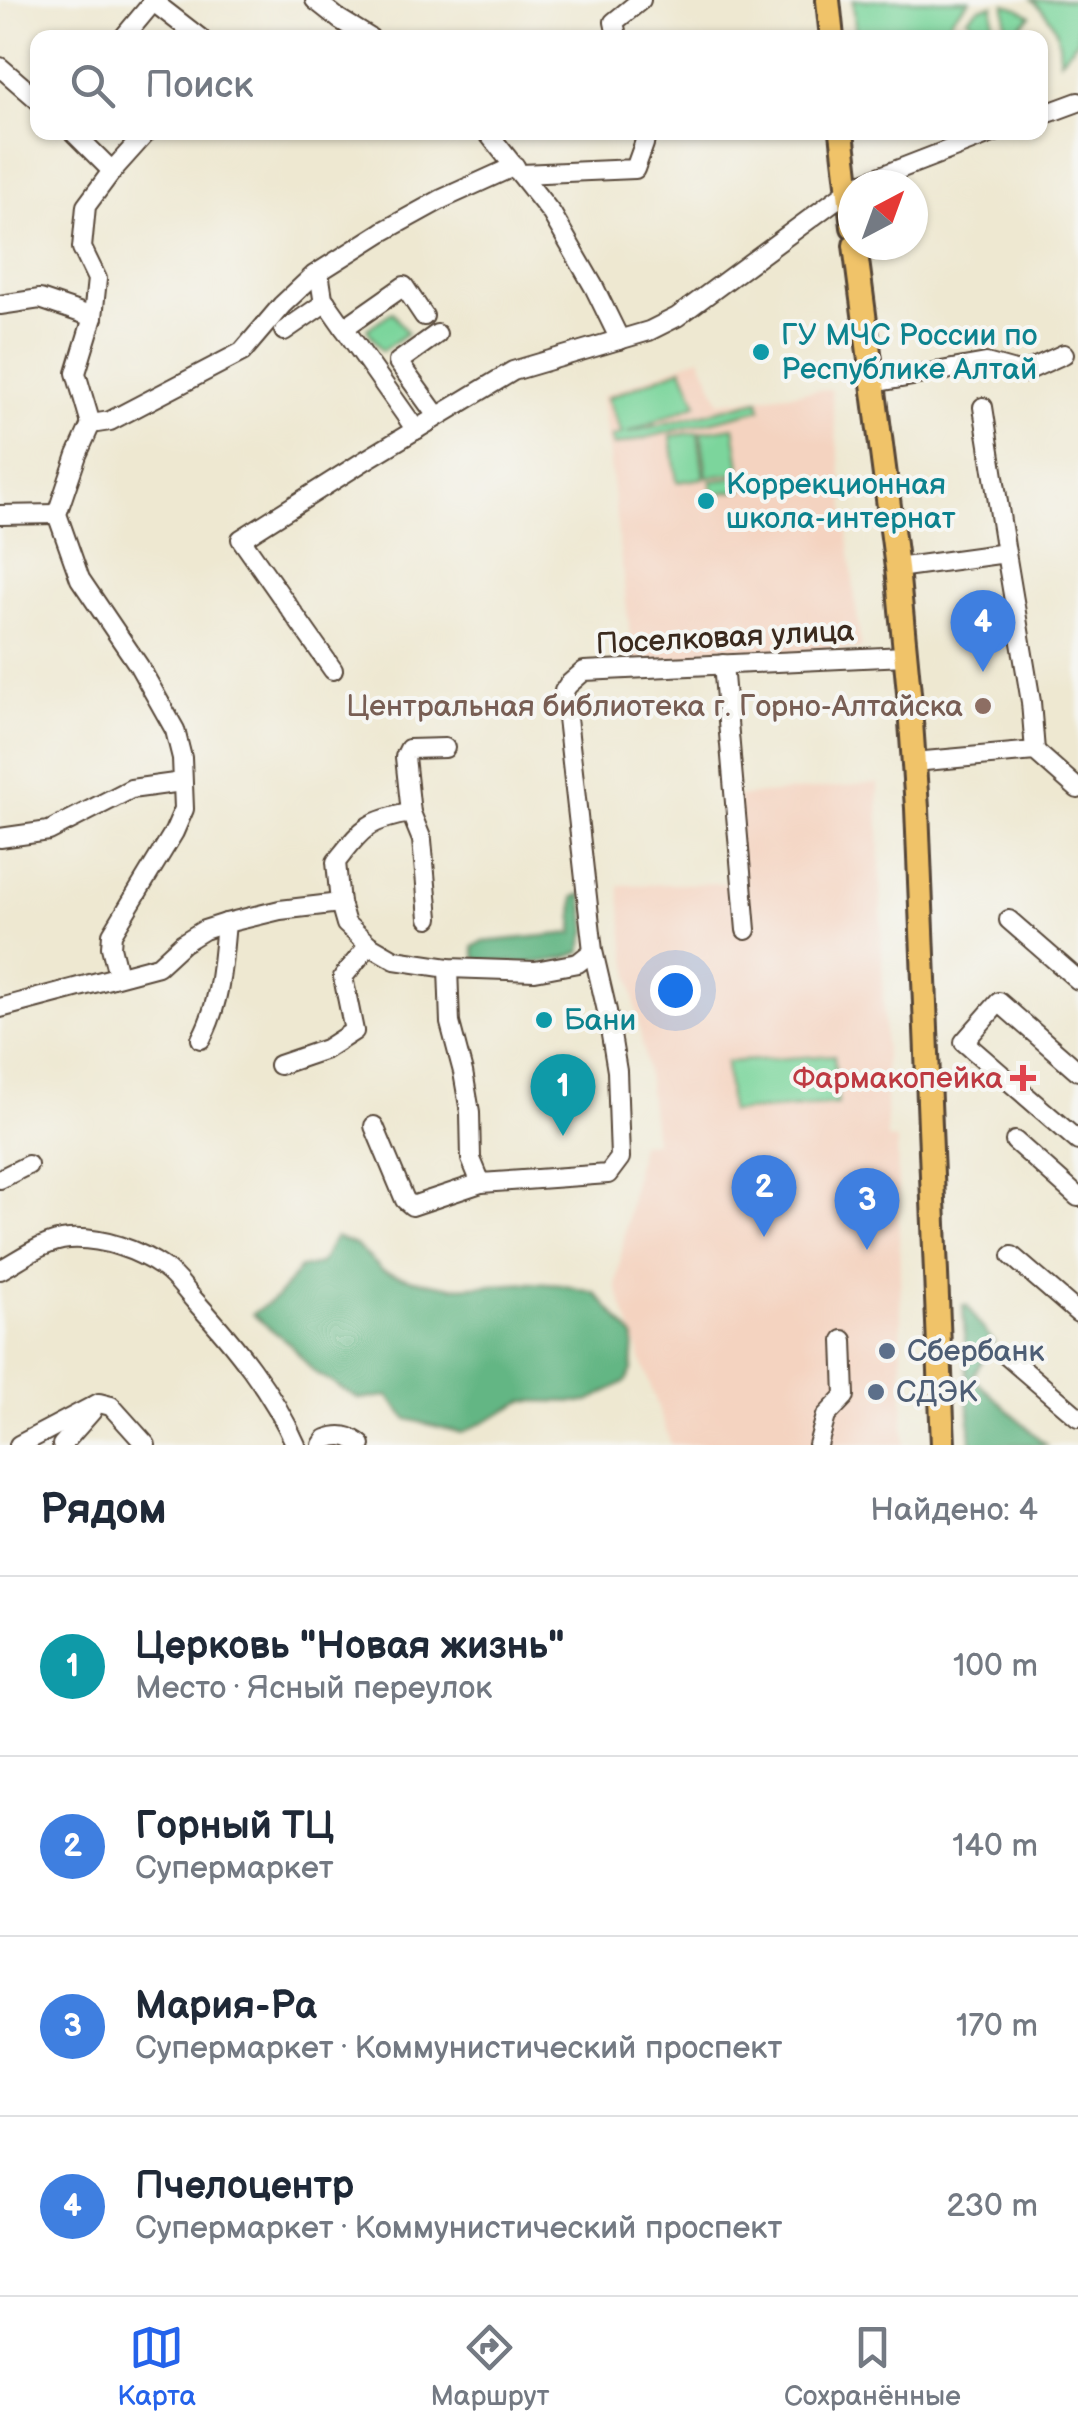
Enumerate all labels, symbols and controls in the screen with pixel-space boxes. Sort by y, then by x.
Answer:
search box [30,30,1048,140]
icon: search [65,58,120,113]
text: Поиск [145,63,253,108]
north arrow [838,170,928,260]
place label: ГУ МЧС России по Республике Алтай [781,318,1037,388]
marker: ГУ МЧС России по Республике Алтай [750,341,772,363]
place label: Коррекционная школа-интернат [726,467,956,537]
marker: Коррекционная школа-интернат [695,490,717,512]
pin: 4 [950,590,1016,672]
street label: Поселковая улица [595,613,856,663]
place label: Центральная библиотека г. Горно-Алтайска [346,689,963,725]
marker: Центральная библиотека г. Горно-Алтайска [972,695,994,717]
your location [650,965,701,1016]
place label: Бани [564,1003,636,1039]
marker: Бани [533,1009,555,1031]
pin: 1 [530,1054,596,1136]
place label: Фармакопейка [792,1061,1003,1097]
marker: Фармакопейка [1012,1067,1034,1089]
pin: 2 [732,1154,796,1237]
pin: 3 [834,1168,900,1250]
place label: Сбербанк [907,1334,1045,1370]
marker: Сбербанк [876,1340,898,1362]
place label: СДЭК [896,1375,978,1411]
marker: СДЭК [865,1381,887,1403]
text: Рядом [40,1485,167,1536]
text: Найдено: 4 [870,1491,1038,1530]
text: Церковь "Новая жизнь" [135,1624,565,1669]
text: 1 [66,1647,79,1686]
text: 100 m [953,1647,1038,1686]
text: Место · Ясный переулок [135,1669,492,1708]
text: Горный ТЦ [135,1804,334,1849]
text: 2 [63,1827,82,1866]
text: 140 m [952,1827,1038,1866]
text: Супермаркет [135,1849,334,1888]
text: Мария-Ра [135,1984,317,2029]
text: 3 [63,2007,82,2046]
text: 170 m [956,2007,1038,2046]
text: Супермаркет · Коммунистический проспект [135,2029,782,2068]
text: Пчелоцентр [135,2164,354,2209]
text: 4 [63,2187,82,2226]
text: 230 m [946,2187,1038,2226]
text: Супермаркет · Коммунистический проспект [135,2209,782,2248]
tab: Карта [117,2320,196,2413]
tab: Маршрут [430,2320,550,2413]
tab: Сохранённые [784,2320,961,2413]

